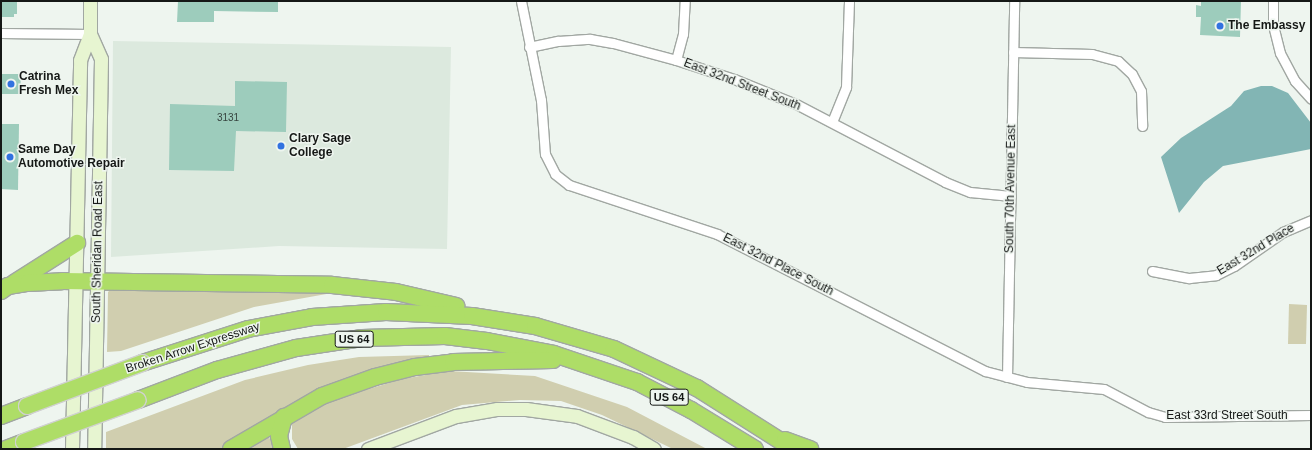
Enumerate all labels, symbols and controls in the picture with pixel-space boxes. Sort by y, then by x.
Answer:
place label: The Embassy [1228,19,1305,33]
marker: The Embassy [1215,21,1225,31]
street label: East 32nd Street South [681,56,803,114]
place label: Catrina Fresh Mex [19,70,78,98]
marker: Catrina Fresh Mex [6,79,16,89]
house number: 3131 [217,112,239,124]
street label: South 70th Avenue East [1003,124,1019,254]
place label: Clary Sage College [289,132,351,160]
marker: Clary Sage College [276,141,286,151]
place label: Same Day Automotive Repair [18,143,125,171]
marker: Same Day Automotive Repair [5,152,15,162]
street label: South Sheridan Road East [90,181,106,323]
street label: East 32nd Place [1215,221,1297,279]
street label: East 32nd Place South [720,231,836,299]
street label: Broken Arrow Expressway [124,319,262,377]
road number: US 64 [334,330,374,348]
road number: US 64 [649,388,689,406]
street label: East 33rd Street South [1166,409,1288,423]

